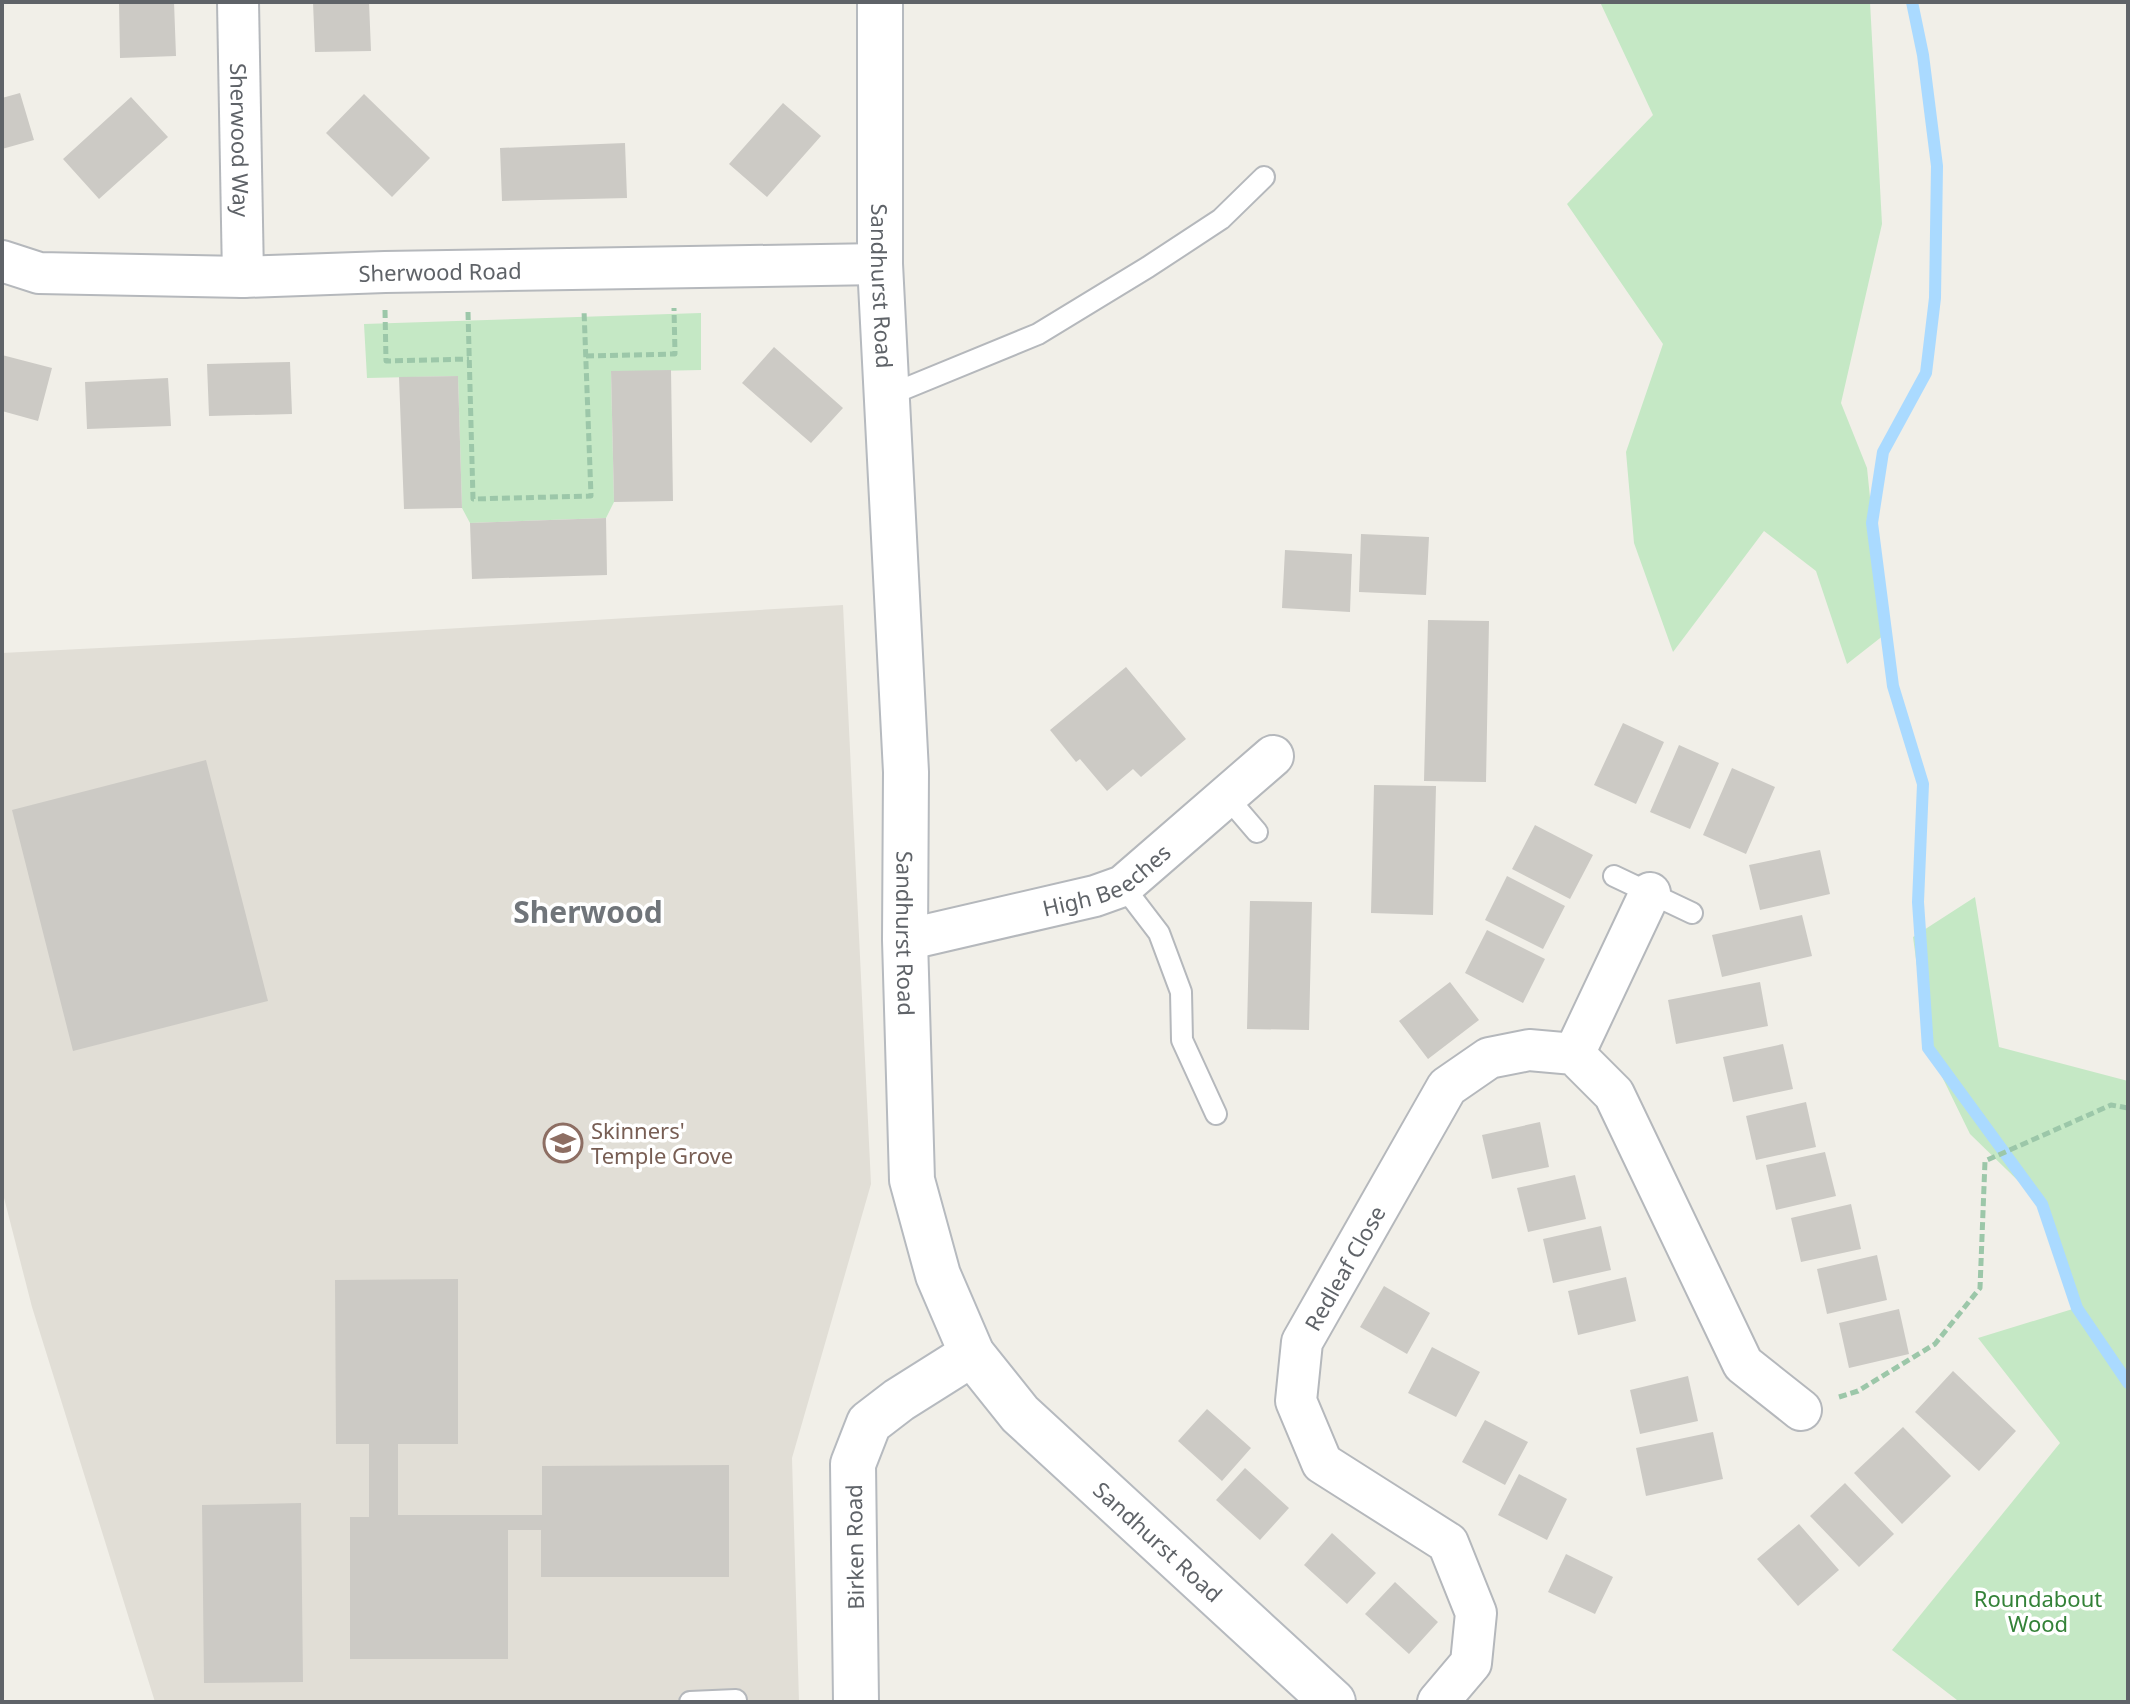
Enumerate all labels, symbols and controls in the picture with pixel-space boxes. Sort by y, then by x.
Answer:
street label: Sherwood Way [224,63,257,218]
street label: Sandhurst Road [865,204,900,369]
street label: Sherwood Road [358,255,522,288]
street label: High Beeches [1039,837,1177,923]
street label: Sandhurst Road [890,851,922,1016]
district label: Sherwood [513,891,663,932]
place label: Skinners' Temple Grove [591,1115,733,1170]
school or university icon: Skinners' Temple Grove [542,1122,584,1164]
street label: Redleaf Close [1297,1200,1392,1336]
street label: Sandhurst Road [1087,1474,1229,1608]
street label: Birken Road [838,1484,870,1610]
park label: Roundabout Wood [1974,1583,2102,1638]

